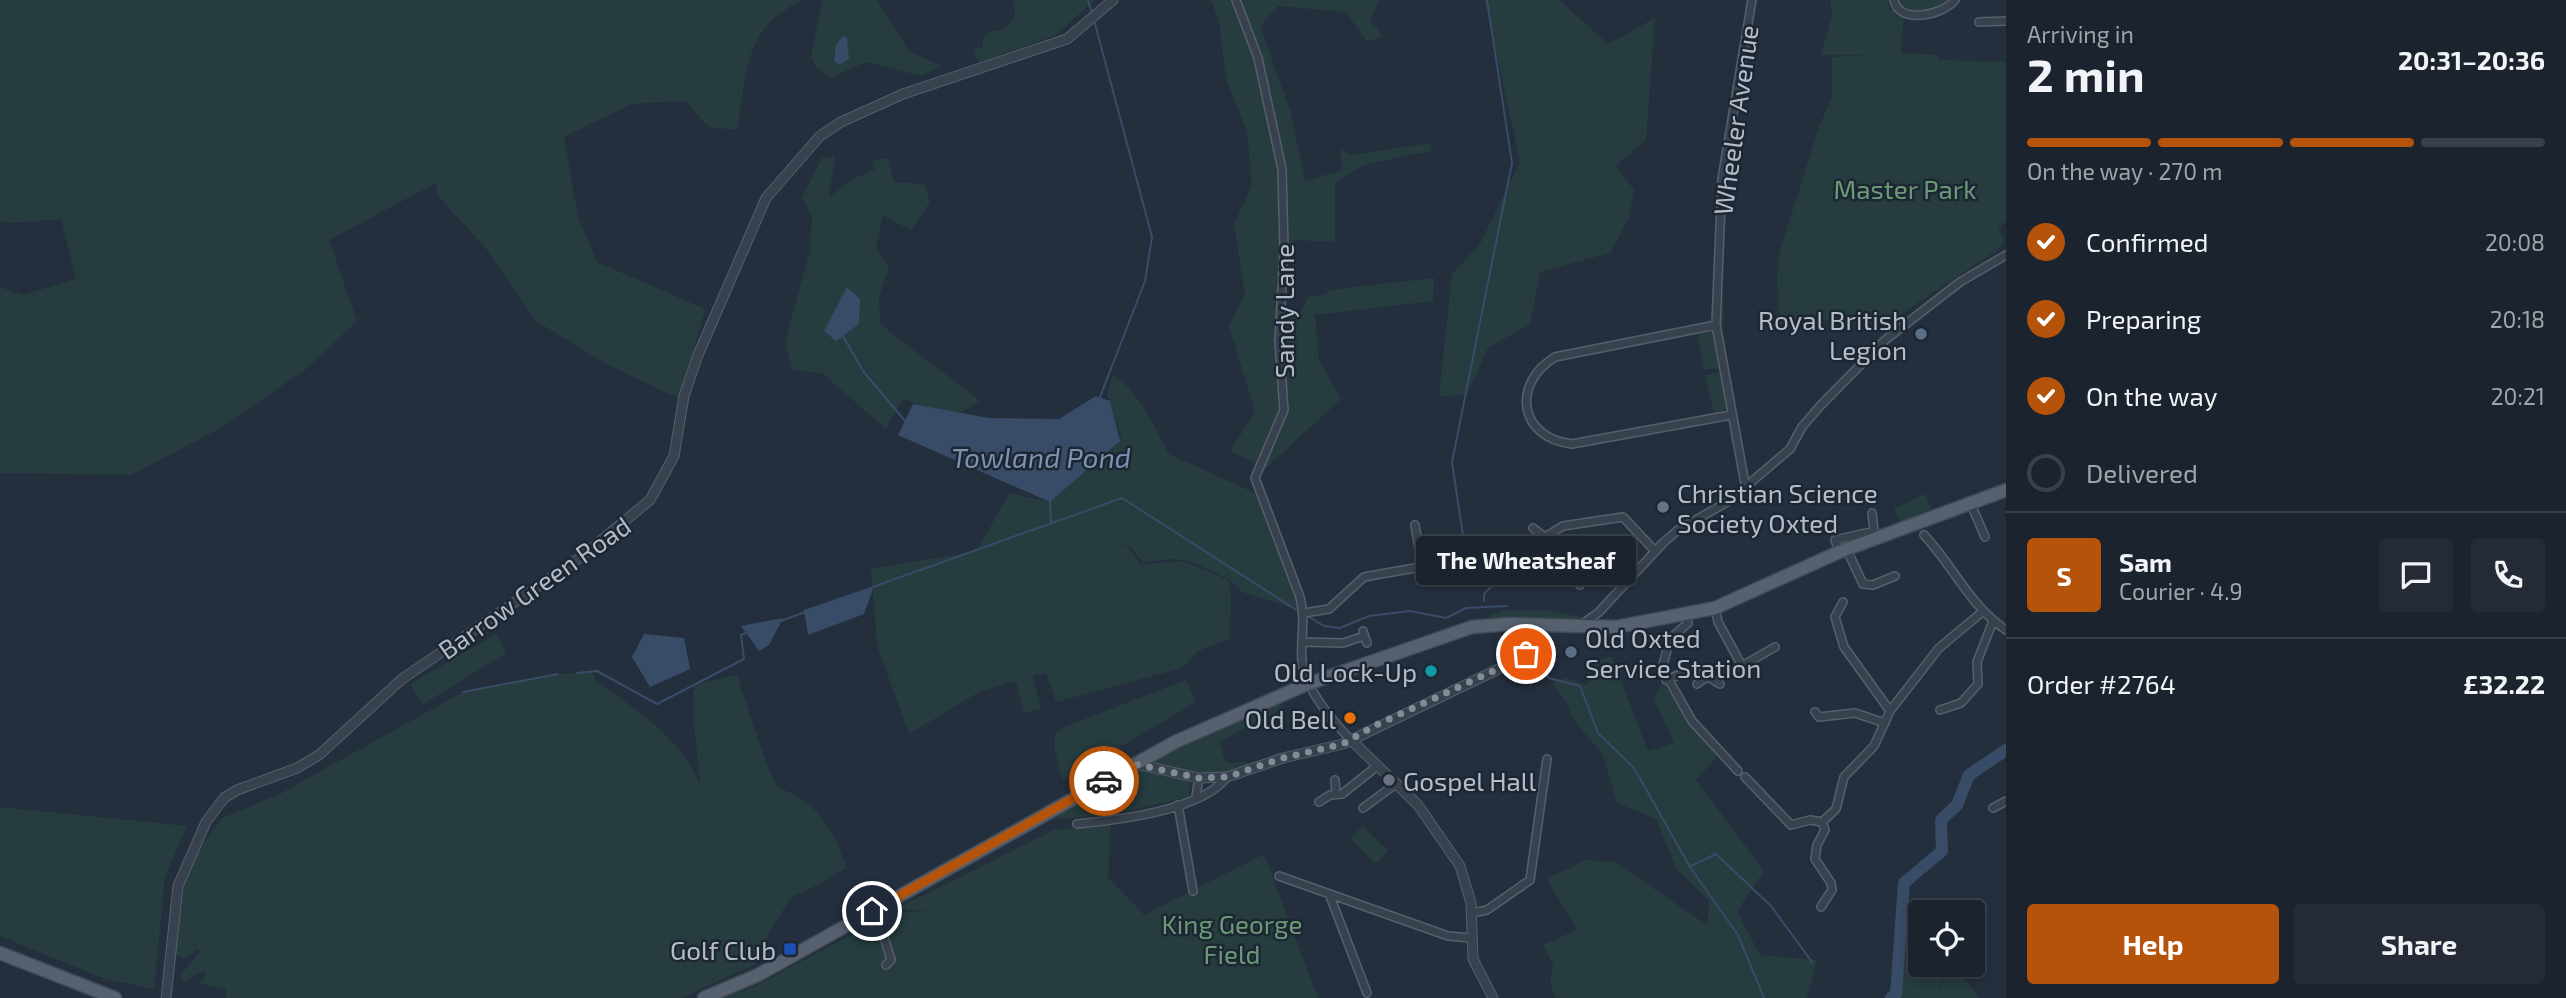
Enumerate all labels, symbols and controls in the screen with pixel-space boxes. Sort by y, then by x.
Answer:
text: Arriving in [2027,20,2134,48]
street label: Wheeler Avenue [1706,23,1764,217]
text: 20:31–20:36 [2398,44,2545,75]
text: 2 min [2027,46,2145,101]
text: On the way · 270 m [2027,157,2222,185]
park label: Master Park [1833,173,1977,204]
icon: check [2027,223,2065,261]
text: Confirmed [2086,226,2209,257]
text: 20:08 [2485,228,2545,256]
street label: Sandy Lane [1268,244,1299,378]
icon: check [2027,300,2065,338]
text: Preparing [2086,303,2201,334]
place label: Royal British Legion [1758,304,1907,365]
text: 20:18 [2490,305,2545,333]
marker: Royal British Legion [1913,326,1929,342]
icon: check [2027,377,2065,415]
text: On the way [2086,380,2217,411]
text: 20:21 [2491,382,2545,410]
water label: Towland Pond [951,440,1131,474]
text: Delivered [2086,457,2198,488]
place label: Christian Science Society Oxted [1677,477,1878,538]
marker: Christian Science Society Oxted [1655,499,1671,515]
street label: Barrow Green Road [432,509,636,665]
callout: The Wheatsheaf [1416,535,1636,584]
button: chat [2379,538,2453,612]
button: phone [2471,538,2545,612]
text: The Wheatsheaf [1437,546,1615,574]
text: Sam [2119,546,2172,577]
text: S [2056,560,2072,591]
text: Courier · 4.9 [2119,577,2243,605]
place label: Old Oxted Service Station [1585,622,1761,683]
pin [1496,624,1556,684]
icon: bag [1507,635,1545,673]
marker: Old Oxted Service Station [1563,644,1579,660]
place label: Old Lock-Up [1274,656,1417,687]
marker: Old Lock-Up [1423,663,1439,679]
text: Order #2764 [2027,668,2176,699]
text: £32.22 [2463,668,2545,699]
place label: Old Bell [1245,703,1336,734]
marker: Old Bell [1342,710,1358,726]
courier [1069,746,1139,816]
icon: car [1085,762,1123,800]
place label: Gospel Hall [1403,765,1537,796]
marker: Gospel Hall [1381,772,1397,788]
pin [842,881,902,941]
icon: home [853,892,891,930]
map controls [1908,900,1985,977]
button: locate [1908,900,1985,977]
button: Help [2027,904,2279,984]
button: Share [2293,904,2545,984]
park label: King George Field [1162,908,1302,969]
place label: Golf Club [670,934,776,965]
marker: Golf Club [782,941,798,957]

